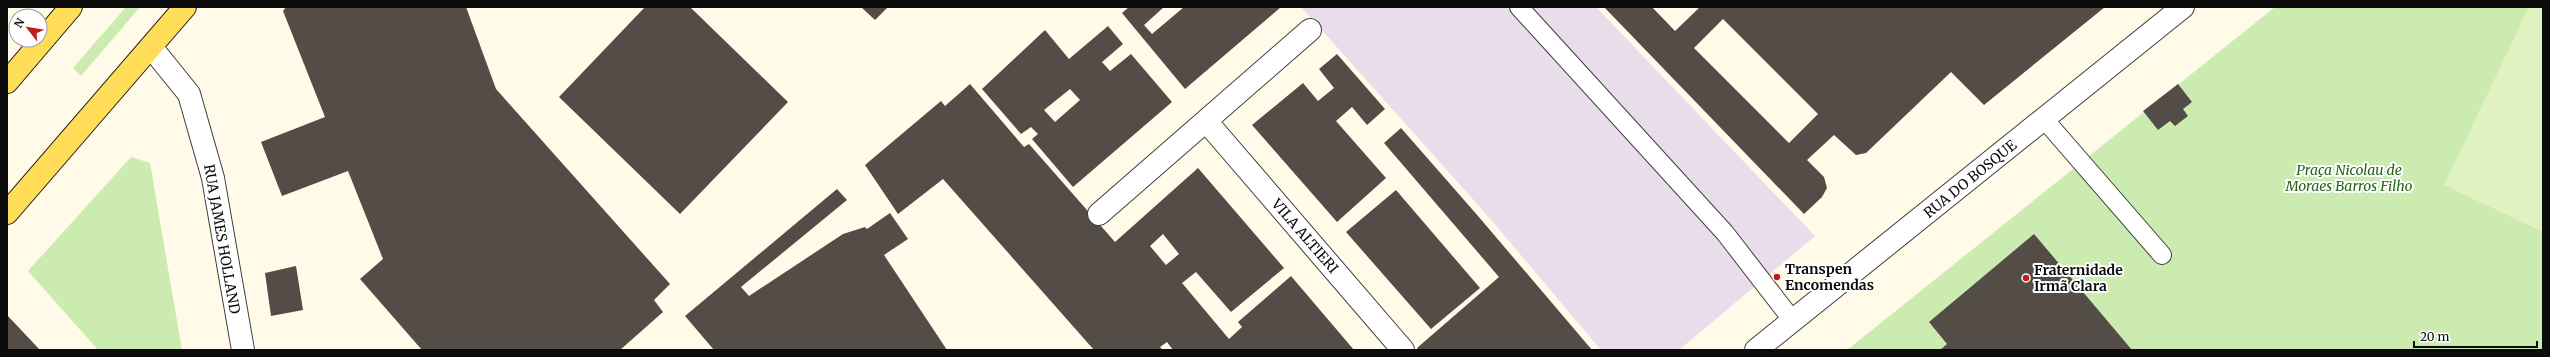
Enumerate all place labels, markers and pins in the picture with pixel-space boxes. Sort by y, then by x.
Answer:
place label: Transpen Encomendas [1785,260,1874,294]
place label: Fraternidade Irmã Clara [2034,261,2123,295]
marker: Transpen Encomendas [1772,272,1782,282]
marker: Fraternidade Irmã Clara [2021,273,2031,283]

